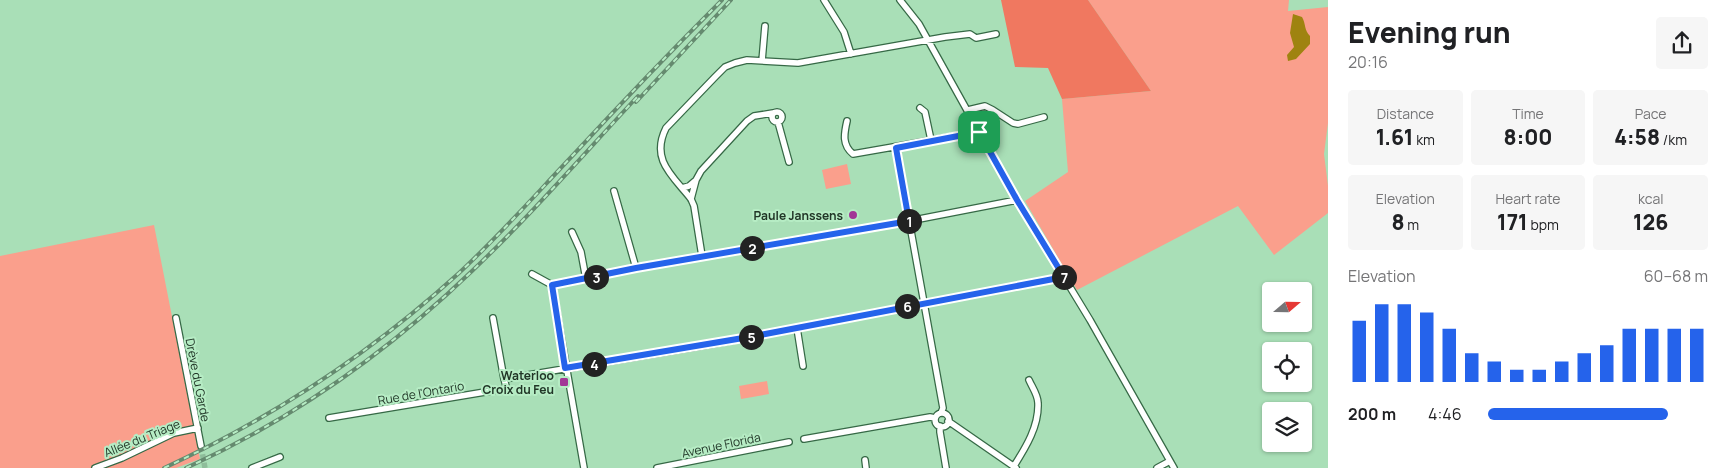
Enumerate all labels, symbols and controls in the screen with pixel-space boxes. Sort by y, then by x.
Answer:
text: Evening run [1348,13,1511,51]
button: share [1656,17,1708,69]
text: 20:16 [1348,51,1388,73]
text: Distance [1377,104,1434,123]
text: Time [1512,104,1544,123]
text: Pace [1635,104,1666,123]
pin [958,111,1000,153]
icon: arrive [965,118,993,146]
text: 1.61 [1376,123,1413,151]
text: 8:00 [1504,123,1552,151]
text: 4:58 [1614,123,1660,151]
text: km [1413,130,1435,149]
text: /km [1660,130,1687,149]
text: Elevation [1376,189,1435,208]
text: Heart rate [1496,189,1560,208]
text: kcal [1638,189,1663,208]
place label: Paule Janssens [754,207,843,224]
pin: 1 [896,208,922,234]
text: 8 [1391,208,1405,236]
text: 171 [1497,208,1528,236]
text: 126 [1633,208,1668,236]
marker: Paule Janssens [847,209,859,221]
text: 1 [906,212,913,231]
text: m [1405,215,1419,234]
text: bpm [1528,215,1559,234]
pin: 2 [740,236,764,260]
text: 2 [748,239,757,258]
pin: 3 [584,264,608,290]
pin: 7 [1052,264,1076,290]
text: Elevation [1348,265,1416,287]
text: 60–68 m [1644,265,1708,287]
text: 3 [592,268,601,287]
text: 7 [1061,268,1068,287]
north arrow [1262,282,1312,332]
map controls [1262,282,1312,452]
pin: 6 [894,294,920,318]
text: 6 [903,297,912,316]
pin: 5 [738,324,764,350]
text: 5 [747,328,756,347]
street label: Drève du Garde [182,337,214,423]
button: locate [1262,342,1312,392]
pin: 4 [582,352,606,376]
text: 4 [590,355,599,374]
place label: Waterloo Croix du Feu [482,367,554,398]
marker: Waterloo Croix du Feu [558,376,570,388]
street label: Rue de l'Ontario [377,377,465,409]
button: layers [1262,402,1312,452]
text: 200 m [1348,403,1396,425]
text: 4:46 [1428,403,1462,425]
street label: Allée du Triage [101,415,183,461]
street label: Avenue Florida [680,428,762,462]

